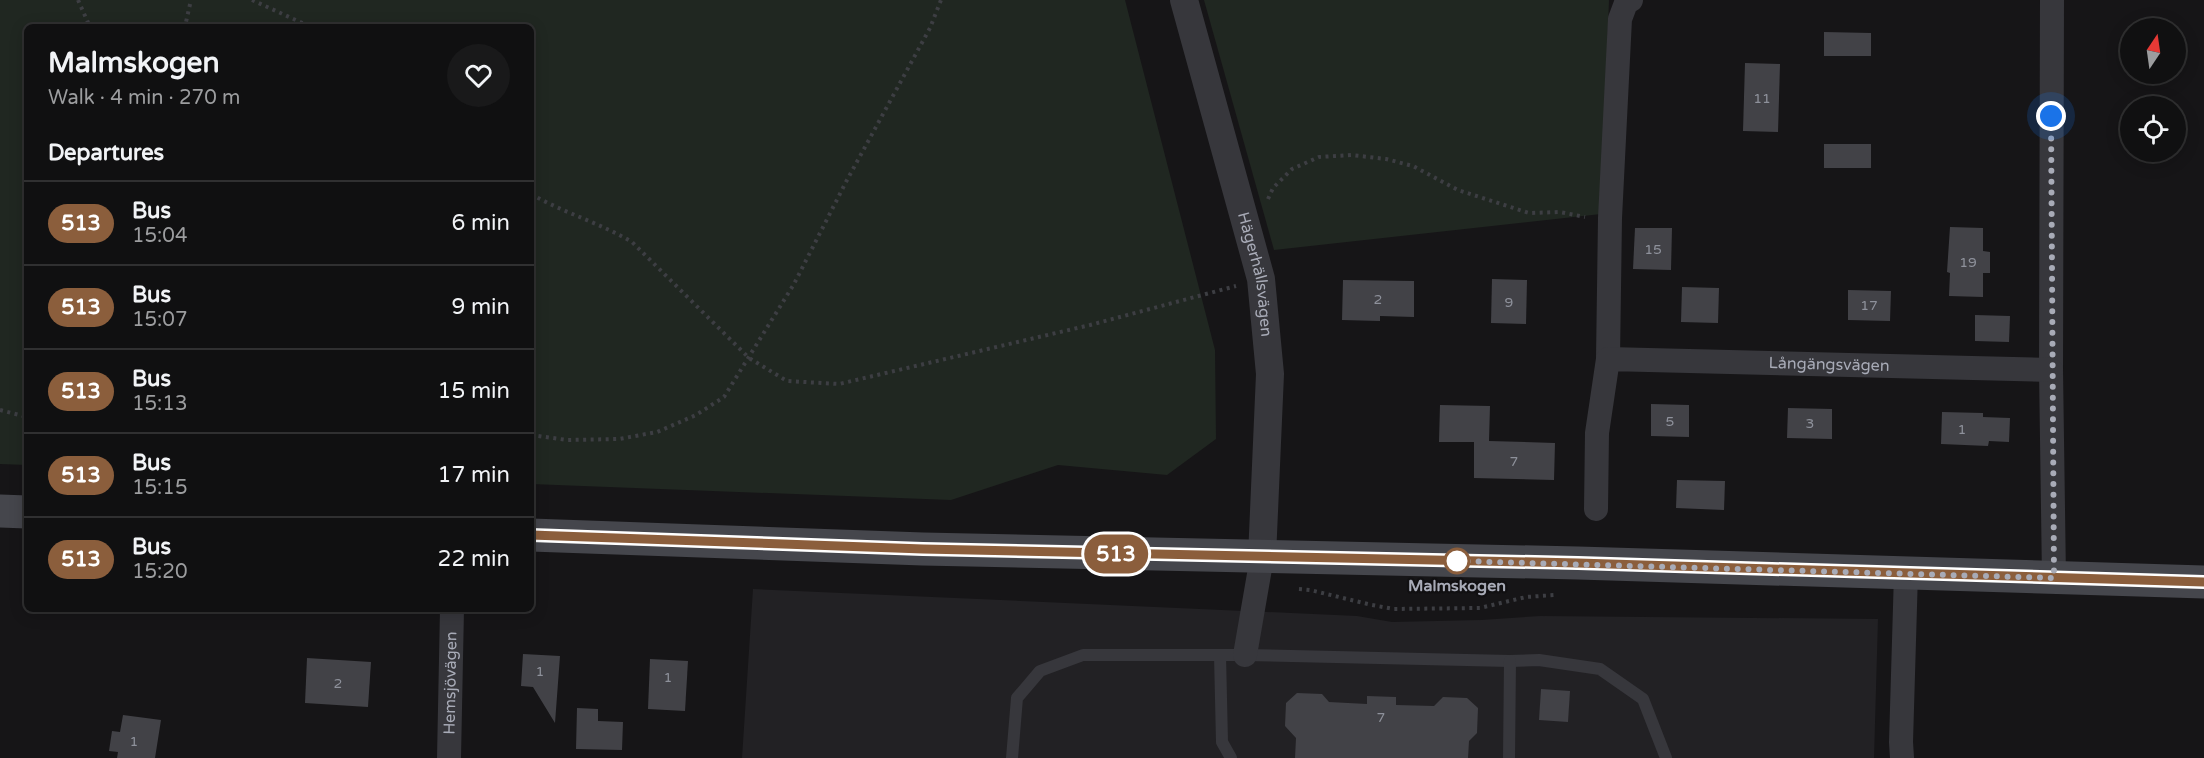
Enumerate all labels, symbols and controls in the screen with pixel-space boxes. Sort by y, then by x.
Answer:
north arrow [2120,18,2186,84]
map controls [2120,18,2186,162]
button: heart [447,44,510,107]
text: Malmskogen [48,46,220,80]
text: Walk · 4 min · 270 m [48,86,240,110]
house number: 11 [1753,90,1771,107]
button: locate [2120,96,2186,162]
your location [2036,101,2066,131]
text: Departures [48,140,164,166]
text: Bus [132,198,171,224]
text: 6 min [451,210,510,236]
street label: Hägerhällsvägen [1233,210,1276,338]
text: 513 [61,211,101,236]
text: 15:04 [132,224,187,248]
house number: 15 [1644,241,1662,258]
house number: 19 [1959,254,1977,271]
text: Bus [132,282,171,308]
house number: 2 [1374,291,1382,308]
text: 9 min [451,294,510,320]
house number: 9 [1505,294,1513,311]
text: 513 [61,295,101,320]
house number: 17 [1860,297,1878,314]
text: 15:07 [132,308,187,332]
street label: Långängsvägen [1768,353,1890,376]
text: Bus [132,366,171,392]
text: 15 min [438,378,510,404]
text: 513 [61,379,101,404]
text: 15:13 [132,392,187,416]
house number: 5 [1666,413,1674,430]
house number: 3 [1806,415,1814,432]
house number: 1 [1958,421,1966,438]
text: Bus [132,450,171,476]
house number: 7 [1510,453,1518,470]
text: 17 min [438,462,510,488]
text: 513 [61,463,101,488]
text: 15:15 [132,476,187,500]
text: Bus [132,534,171,560]
line badge: 513 [1082,534,1150,574]
text: 513 [1096,542,1136,567]
text: 22 min [438,546,510,572]
text: 513 [61,547,101,572]
marker: Malmskogen [1444,548,1470,574]
text: 15:20 [132,560,187,584]
place label: Malmskogen [1408,576,1506,596]
street label: Hemsjövägen [439,631,462,735]
house number: 1 [536,663,544,680]
house number: 1 [664,669,672,686]
house number: 2 [334,675,342,692]
house number: 7 [1377,709,1385,726]
house number: 1 [130,733,138,750]

